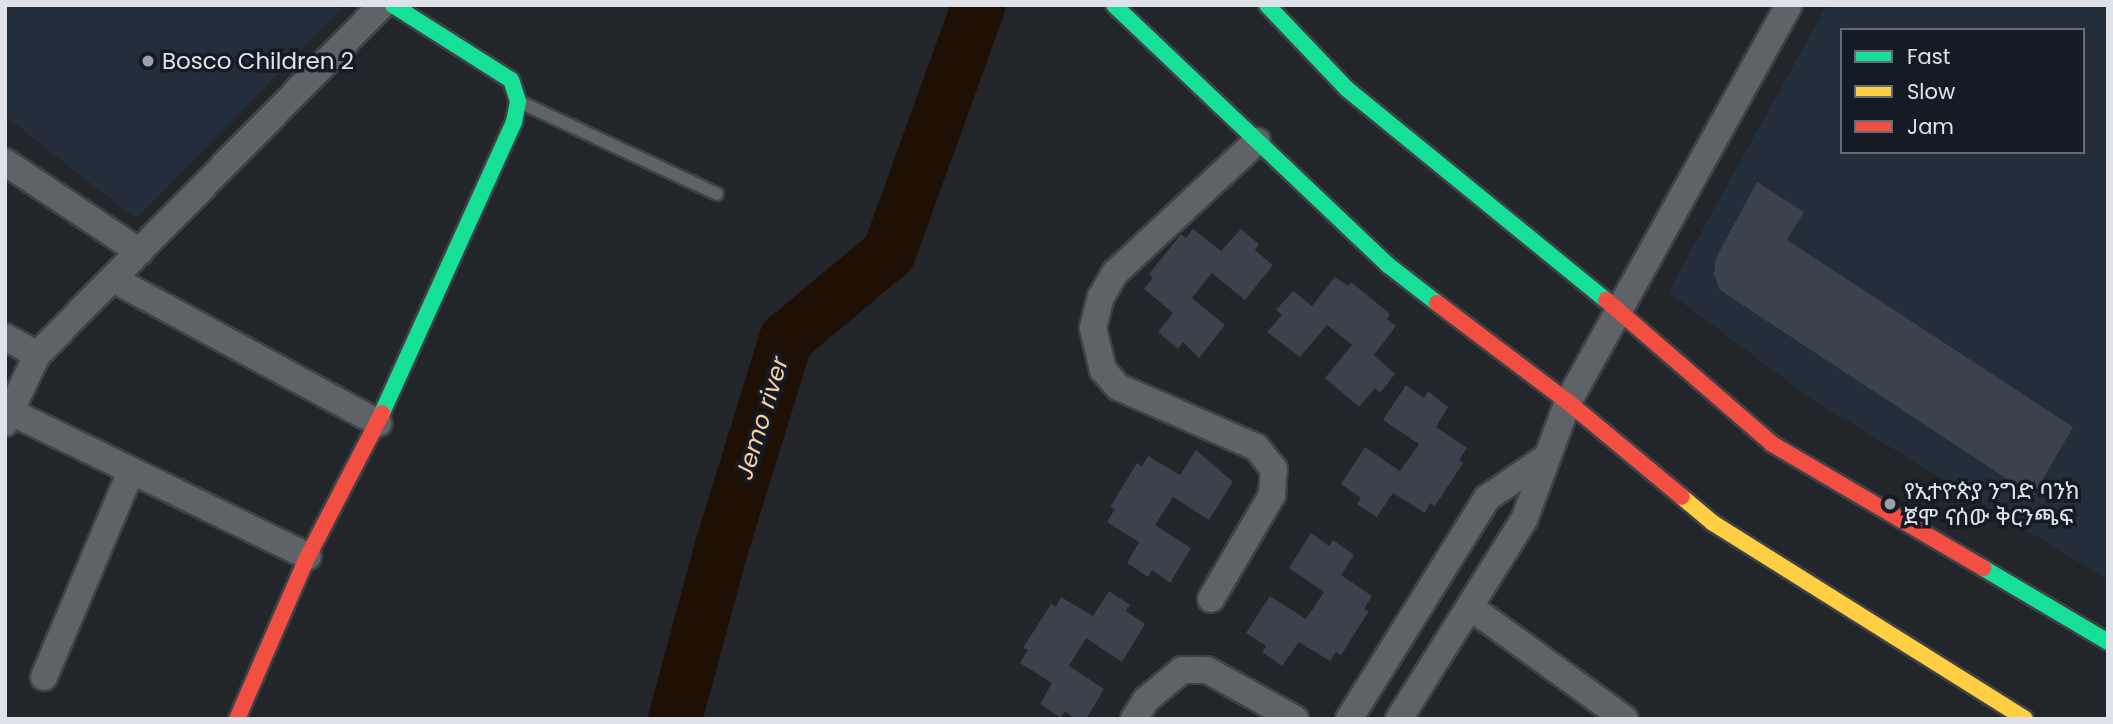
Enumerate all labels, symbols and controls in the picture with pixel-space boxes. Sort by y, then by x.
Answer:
legend [1840,28,2085,154]
text: Fast [1907,42,1950,71]
place label: Bosco Children 2 [162,47,354,75]
marker: Bosco Children 2 [140,53,156,69]
text: Slow [1907,77,1955,106]
text: Jam [1907,112,1954,141]
water label: Jemo river [730,353,794,483]
place label: የኢተዮጵያ ንግድ ባንክ ጀሞ ናሰው ቅርንጫፍ [1904,477,2080,531]
marker: የኢተዮጵያ ንግድ ባንክ ጀሞ ናሰው ቅርንጫፍ [1882,496,1898,512]

